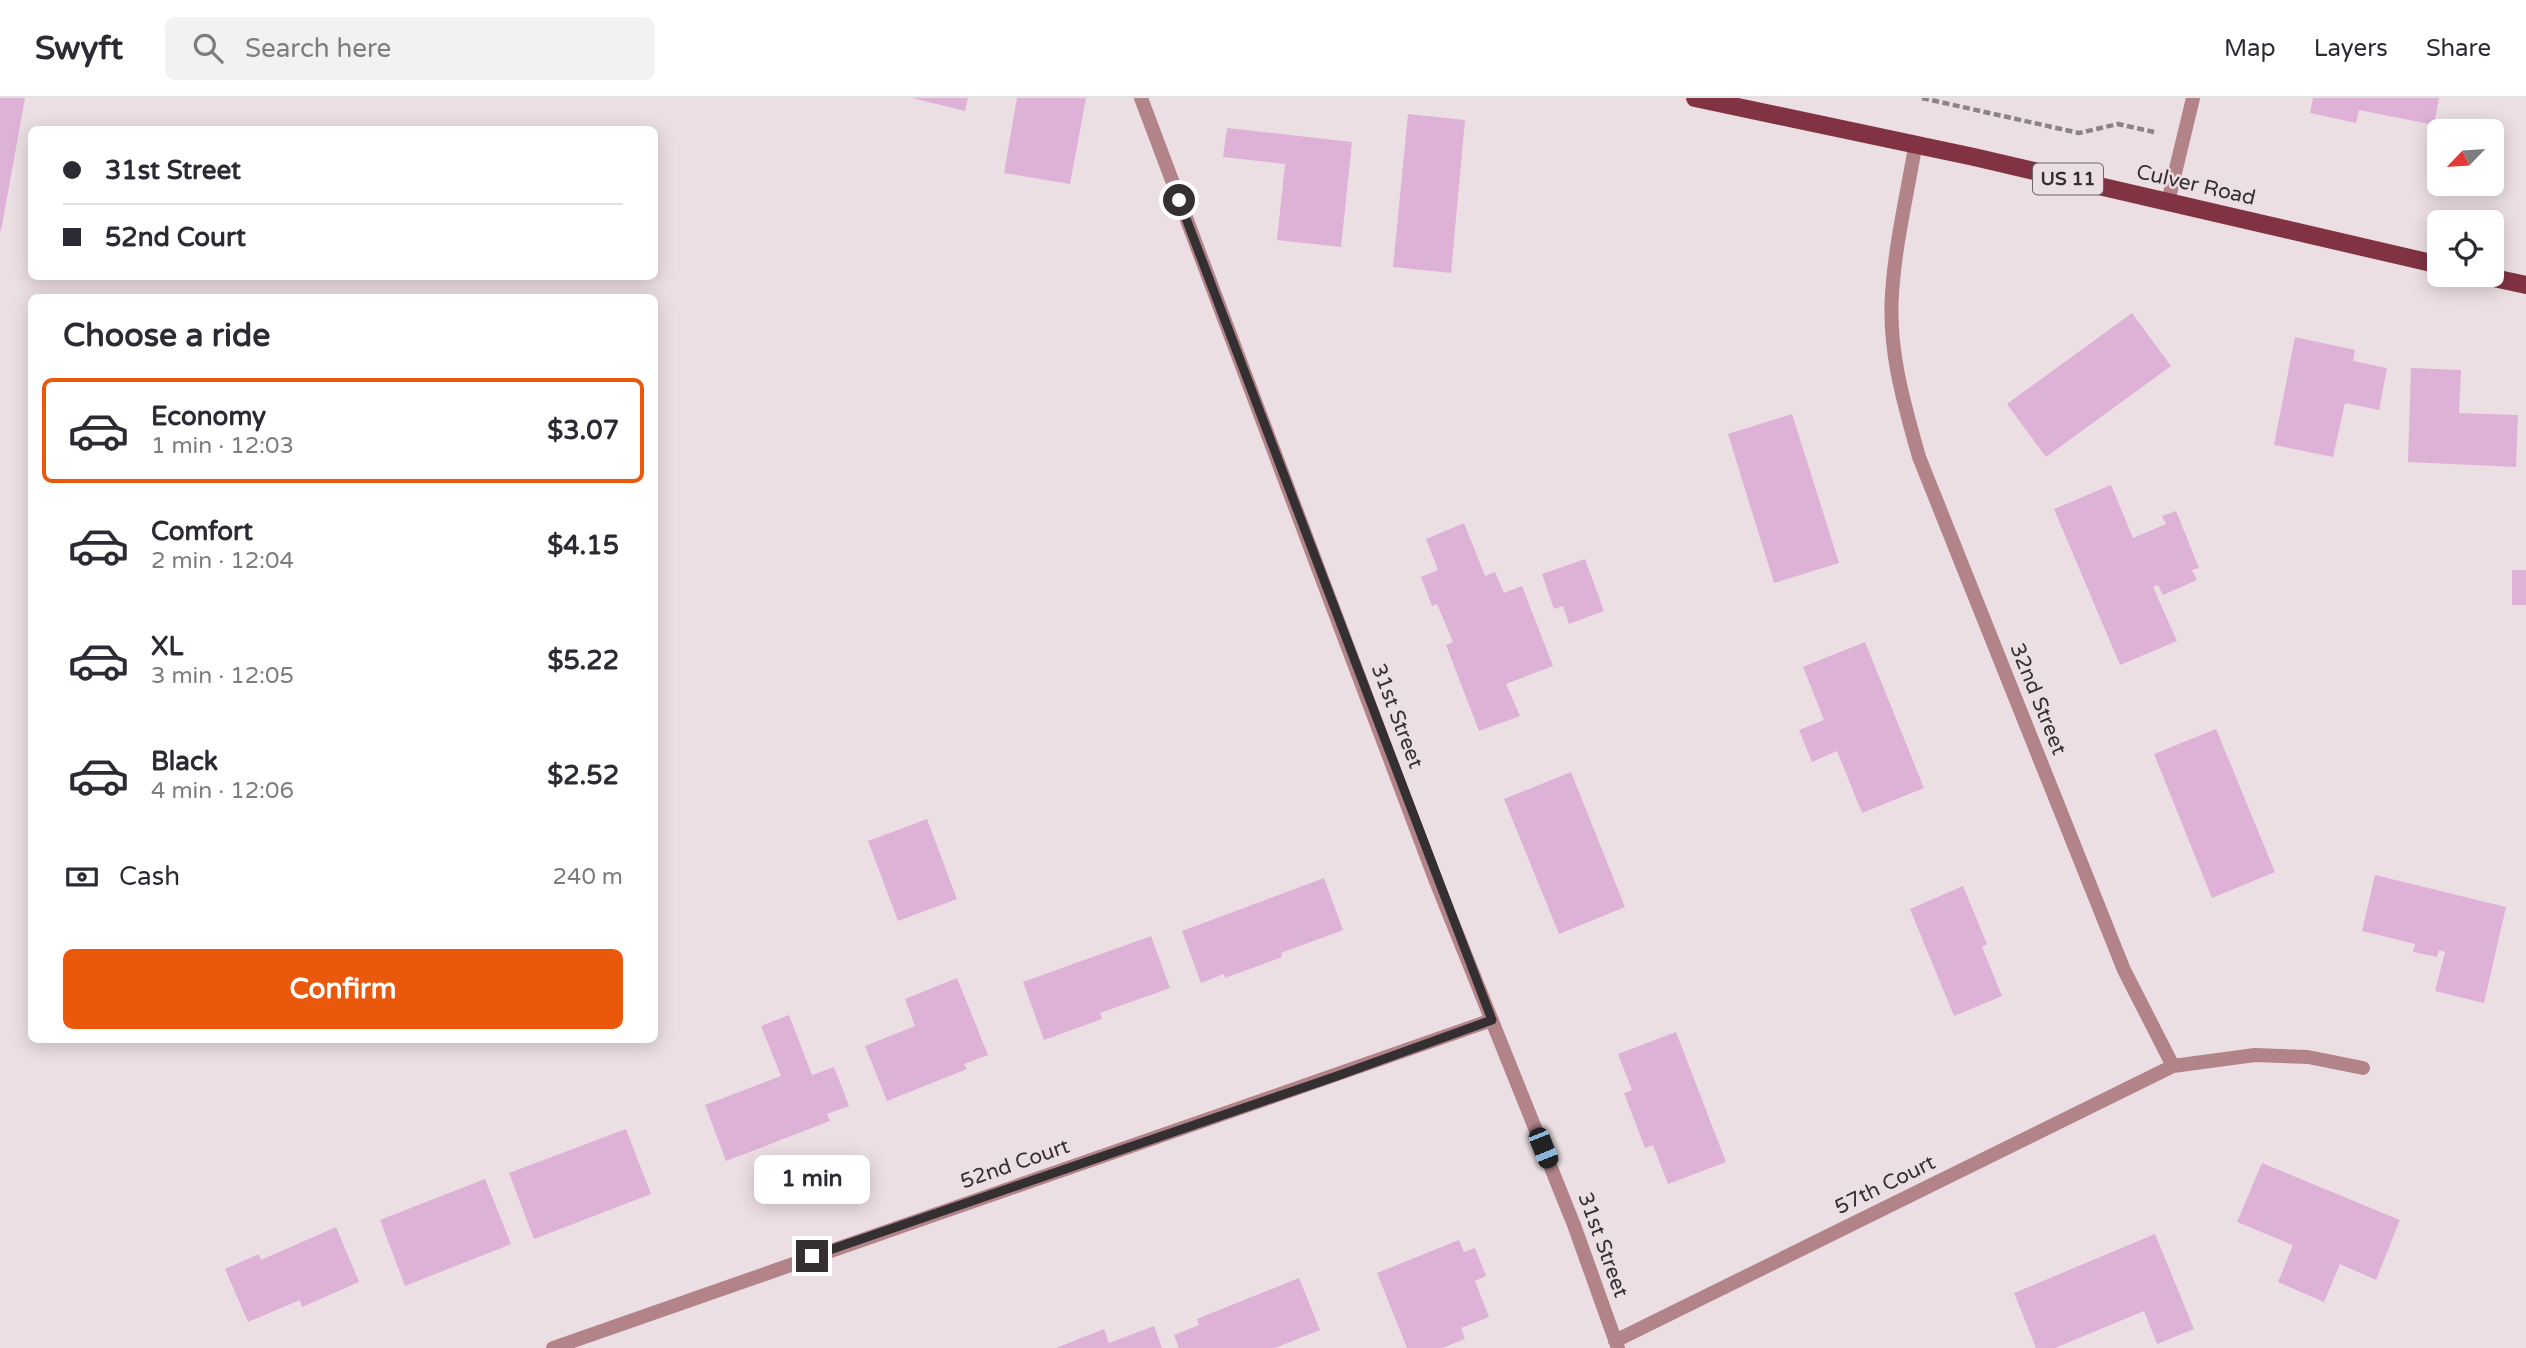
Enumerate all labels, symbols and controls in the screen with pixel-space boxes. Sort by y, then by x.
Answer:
search box [165,17,655,80]
text: Swyft [35,29,123,68]
icon: search [189,29,227,67]
text: Search here [245,33,391,64]
text: Map [2224,34,2276,63]
text: Layers [2314,34,2388,63]
text: Share [2426,34,2491,63]
north arrow [2427,119,2504,196]
map controls [2427,119,2504,287]
text: 31st Street [105,155,241,186]
street label: Culver Road [2134,159,2258,211]
road number: US 11 [2033,164,2103,194]
route start [1163,184,1195,216]
button: locate [2427,210,2504,287]
text: 52nd Court [105,222,246,253]
text: Choose a ride [63,317,270,355]
icon: car [67,399,130,462]
text: Economy [151,401,266,432]
text: $3.07 [547,415,619,446]
text: 1 min · 12:03 [151,432,294,460]
icon: car [67,514,130,577]
text: Comfort [151,516,253,547]
text: $4.15 [547,530,619,561]
text: 2 min · 12:04 [151,547,294,575]
icon: car [67,629,130,692]
text: XL [151,631,183,662]
street label: 32nd Street [2004,640,2072,758]
text: $5.22 [547,645,619,676]
street label: 31st Street [1366,660,1428,772]
text: 3 min · 12:05 [151,662,294,690]
icon: car [67,744,130,807]
text: Black [151,746,218,777]
text: $2.52 [547,760,619,791]
text: 4 min · 12:06 [151,777,294,805]
icon: cash [63,858,101,896]
text: Cash [119,861,180,892]
text: 240 m [553,863,623,891]
button: Confirm [63,949,623,1029]
car [1526,1125,1561,1171]
street label: 52nd Court [957,1134,1073,1194]
street label: 57th Court [1831,1150,1939,1220]
callout: 1 min [754,1154,870,1204]
text: 1 min [781,1165,843,1193]
street label: 31st Street [1572,1189,1634,1301]
route end [796,1240,828,1272]

